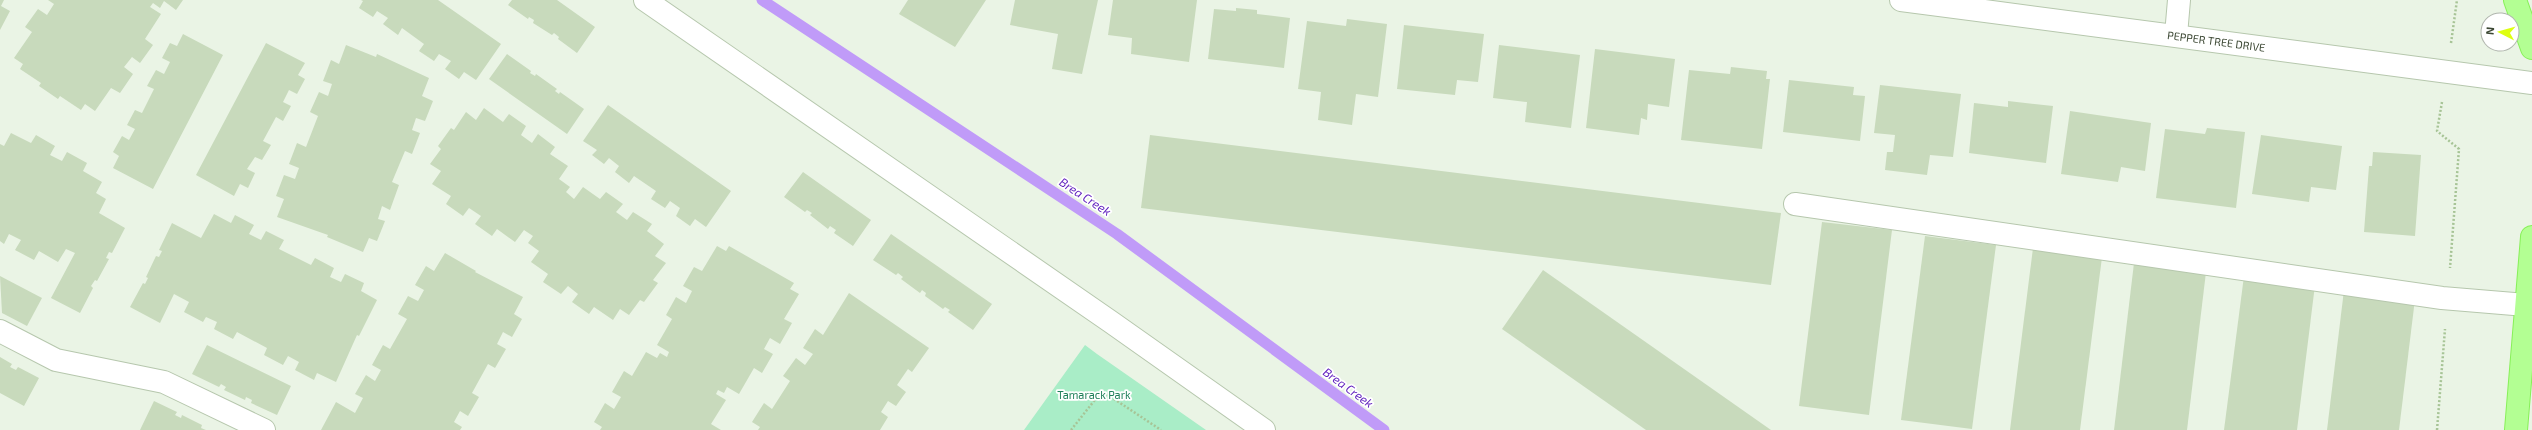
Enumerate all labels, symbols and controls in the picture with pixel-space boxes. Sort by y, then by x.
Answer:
north arrow [2480,12,2520,52]
text: N [2483,26,2496,36]
street label: PEPPER TREE DRIVE [2167,28,2266,54]
water label: Brea Creek [1057,174,1114,218]
water label: Brea Creek [1321,364,1376,410]
park label: Tamarack Park [1057,388,1131,401]

